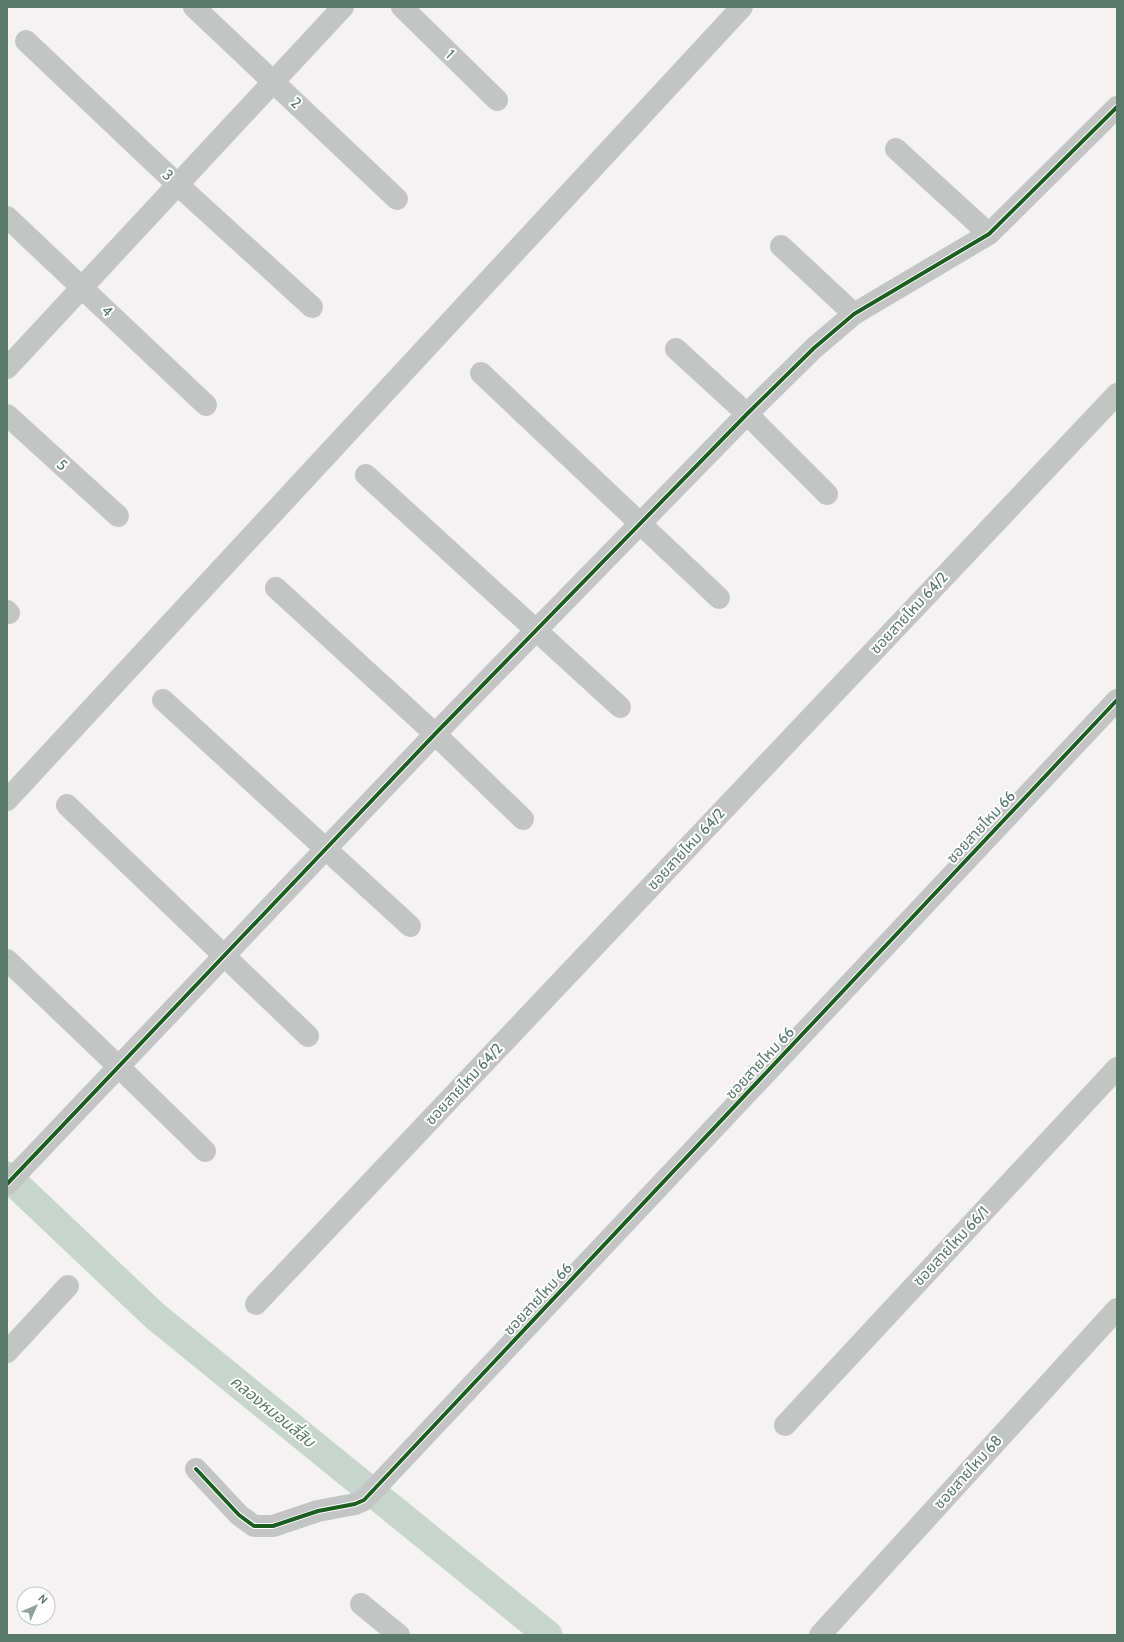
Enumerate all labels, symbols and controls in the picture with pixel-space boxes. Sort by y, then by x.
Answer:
street label: 1 [442,46,458,62]
street label: 2 [287,94,305,112]
street label: 3 [159,166,177,184]
street label: 4 [98,302,117,321]
street label: 5 [53,456,71,474]
street label: ซอยสายไหม 64/2 [867,568,952,658]
street label: ซอยสายไหม 66 [943,787,1019,867]
street label: ซอยสายไหม 64/2 [644,804,729,894]
street label: ซอยสายไหม 66 [722,1023,798,1103]
street label: ซอยสายไหม 64/2 [422,1039,507,1129]
street label: ซอยสายไหม 66/1 [910,1203,992,1289]
street label: ซอยสายไหม 66 [500,1259,576,1339]
water label: คลองหมอนสี่สิบ [227,1370,321,1452]
street label: ซอยสายไหม 68 [930,1431,1006,1513]
north arrow [16,1586,56,1626]
text: N [35,1591,51,1607]

